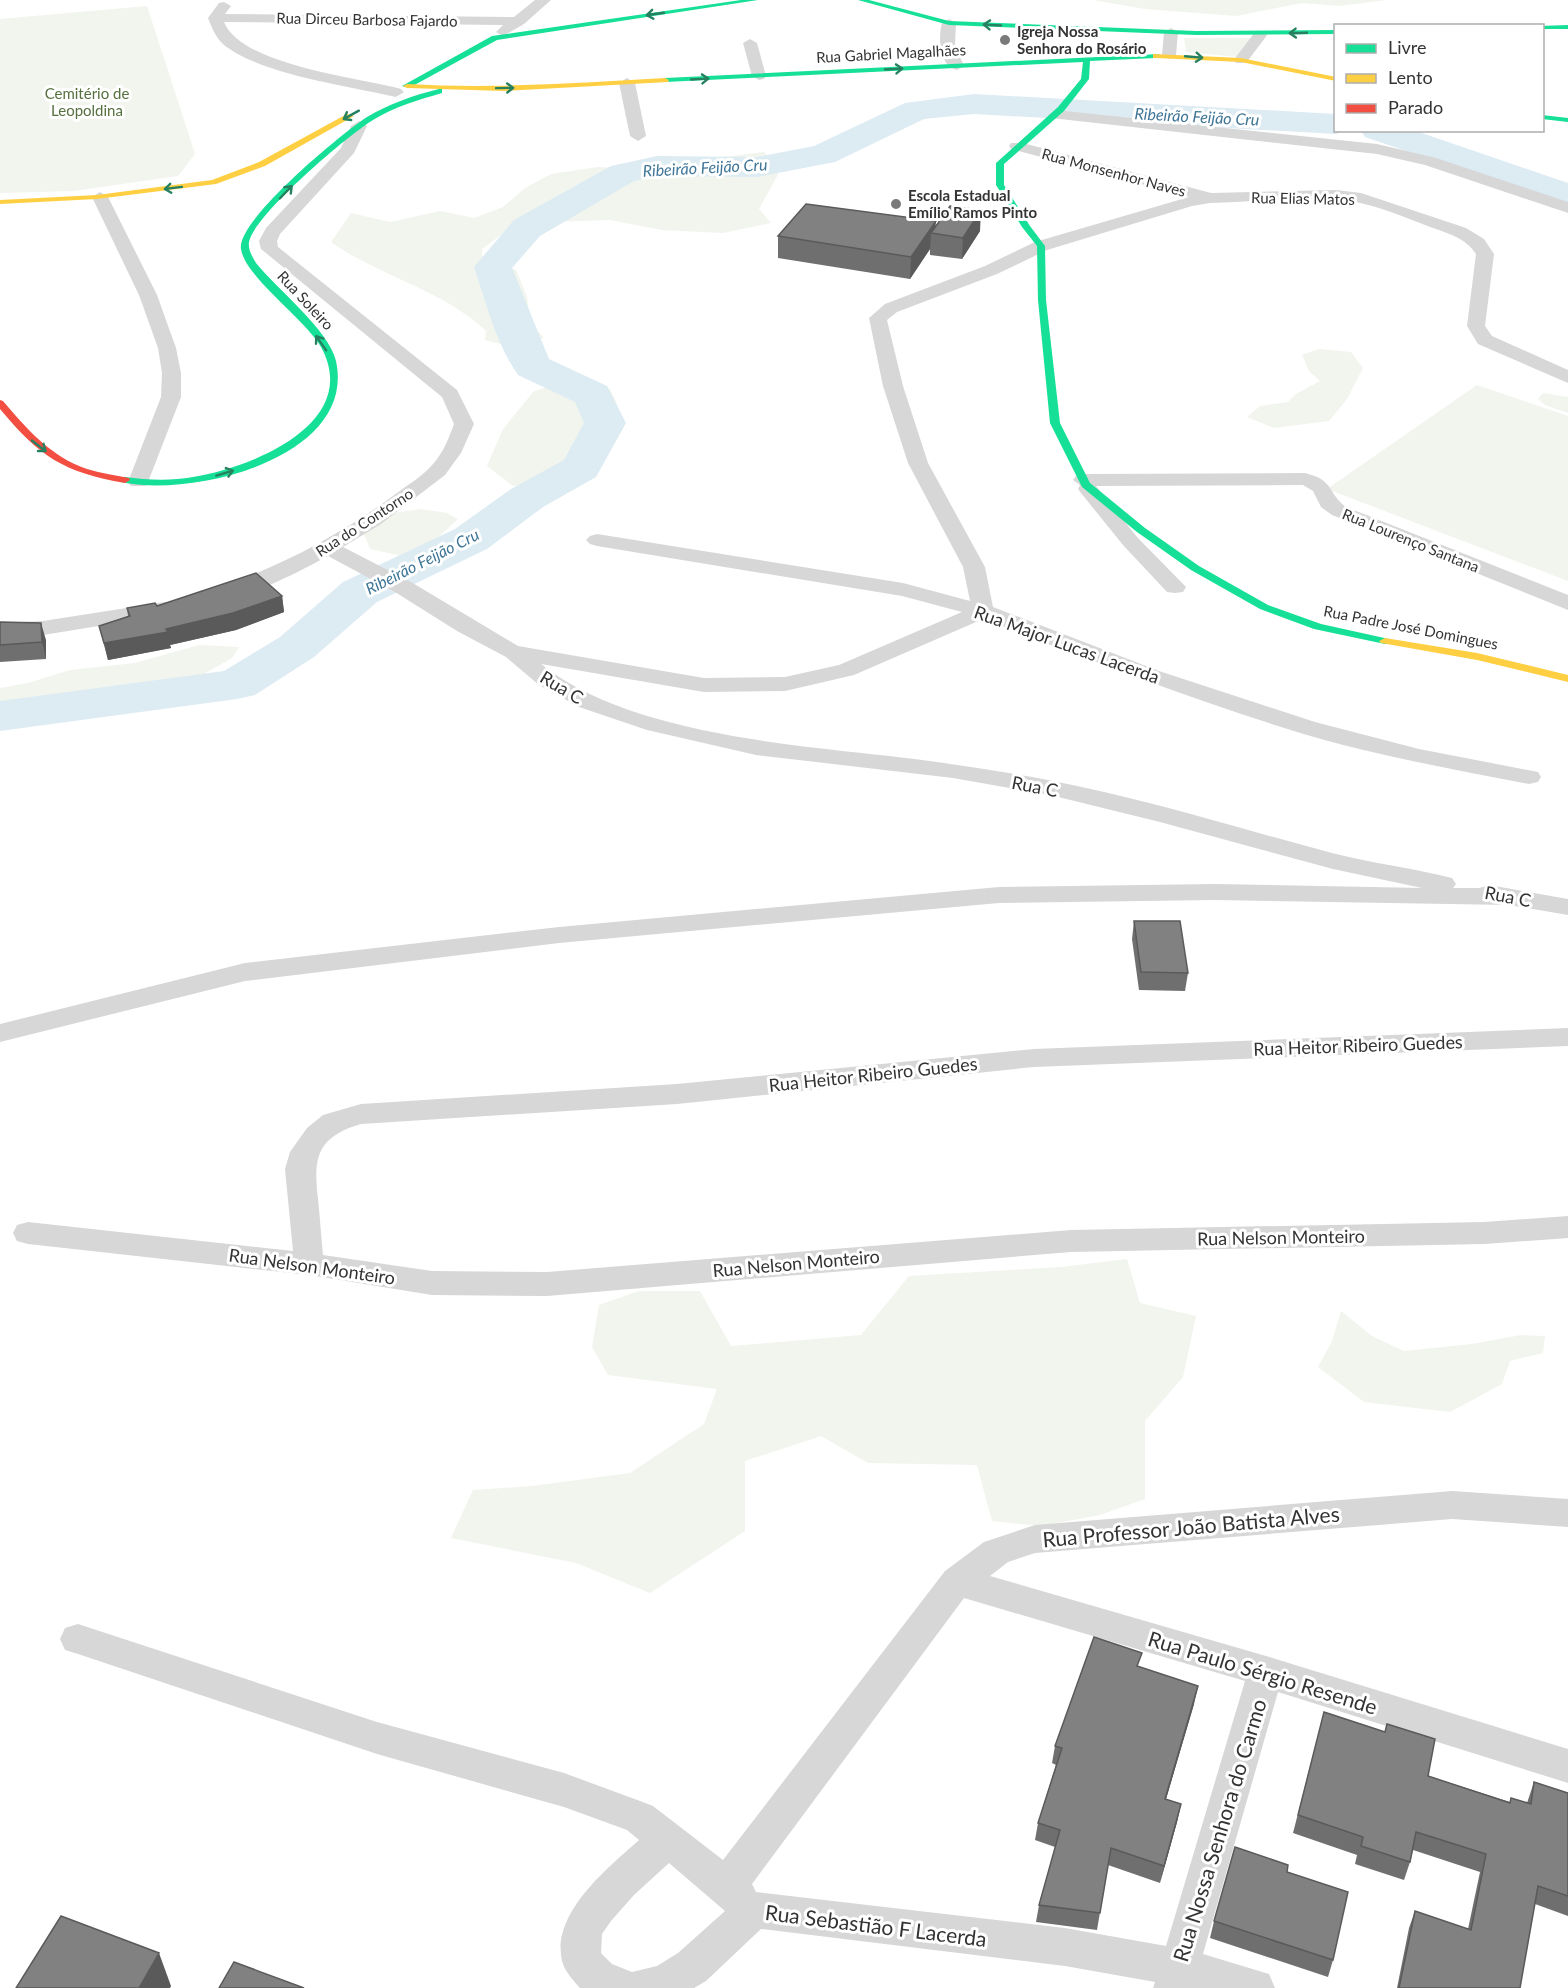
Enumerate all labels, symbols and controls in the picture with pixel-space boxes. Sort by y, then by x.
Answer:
street label: Rua Dirceu Barbosa Fajardo [276,8,458,30]
one-way arrow [646,8,666,19]
one-way arrow [982,20,1002,31]
place label: Igreja Nossa Senhora do Rosário [1017,22,1147,57]
legend [1334,24,1544,132]
one-way arrow [1288,28,1308,39]
marker: Igreja Nossa Senhora do Rosário [998,33,1012,47]
text: Livre [1388,36,1427,58]
street label: Rua Gabriel Magalhães [816,40,966,66]
one-way arrow [1183,51,1203,62]
one-way arrow [884,64,904,75]
text: Lento [1388,66,1433,88]
one-way arrow [689,74,709,85]
one-way arrow [494,82,514,94]
park label: Cemitério de Leopoldina [45,84,129,119]
text: Parado [1388,96,1443,118]
water label: Ribeirão Feijão Cru [1134,103,1260,129]
one-way arrow [343,110,360,122]
street label: Rua Monsenhor Naves [1040,144,1188,200]
water label: Ribeirão Feijão Cru [642,154,768,180]
one-way arrow [163,183,183,194]
one-way arrow [279,184,294,199]
place label: Escola Estadual Emílio Ramos Pinto [908,186,1038,221]
street label: Rua Elias Matos [1251,188,1355,208]
marker: Escola Estadual Emílio Ramos Pinto [889,197,903,211]
street label: Rua Soleiro [274,267,338,333]
one-way arrow [315,336,327,352]
one-way arrow [30,440,46,453]
one-way arrow [215,467,234,478]
street label: Rua do Contorno [312,484,416,560]
street label: Rua Lourenço Santana [1340,504,1482,576]
water label: Ribeirão Feijão Cru [362,524,482,598]
street label: Rua Major Lucas Lacerda [971,600,1163,688]
street label: Rua Padre José Domingues [1322,601,1500,653]
street label: Rua C [536,666,588,708]
street label: Rua C [1010,771,1060,801]
street label: Rua C [1483,881,1533,911]
street label: Rua Heitor Ribeiro Guedes [1253,1030,1463,1060]
street label: Rua Heitor Ribeiro Guedes [768,1052,979,1096]
street label: Rua Nelson Monteiro [1197,1225,1365,1249]
street label: Rua Nelson Monteiro [228,1243,396,1289]
street label: Rua Nelson Monteiro [712,1245,880,1281]
street label: Rua Professor João Batista Alves [1041,1501,1341,1551]
street label: Rua Paulo Sérgio Resende [1145,1625,1381,1719]
street label: Rua Nossa Senhora do Carmo [1167,1696,1271,1964]
street label: Rua Sebastião F Lacerda [764,1899,988,1951]

